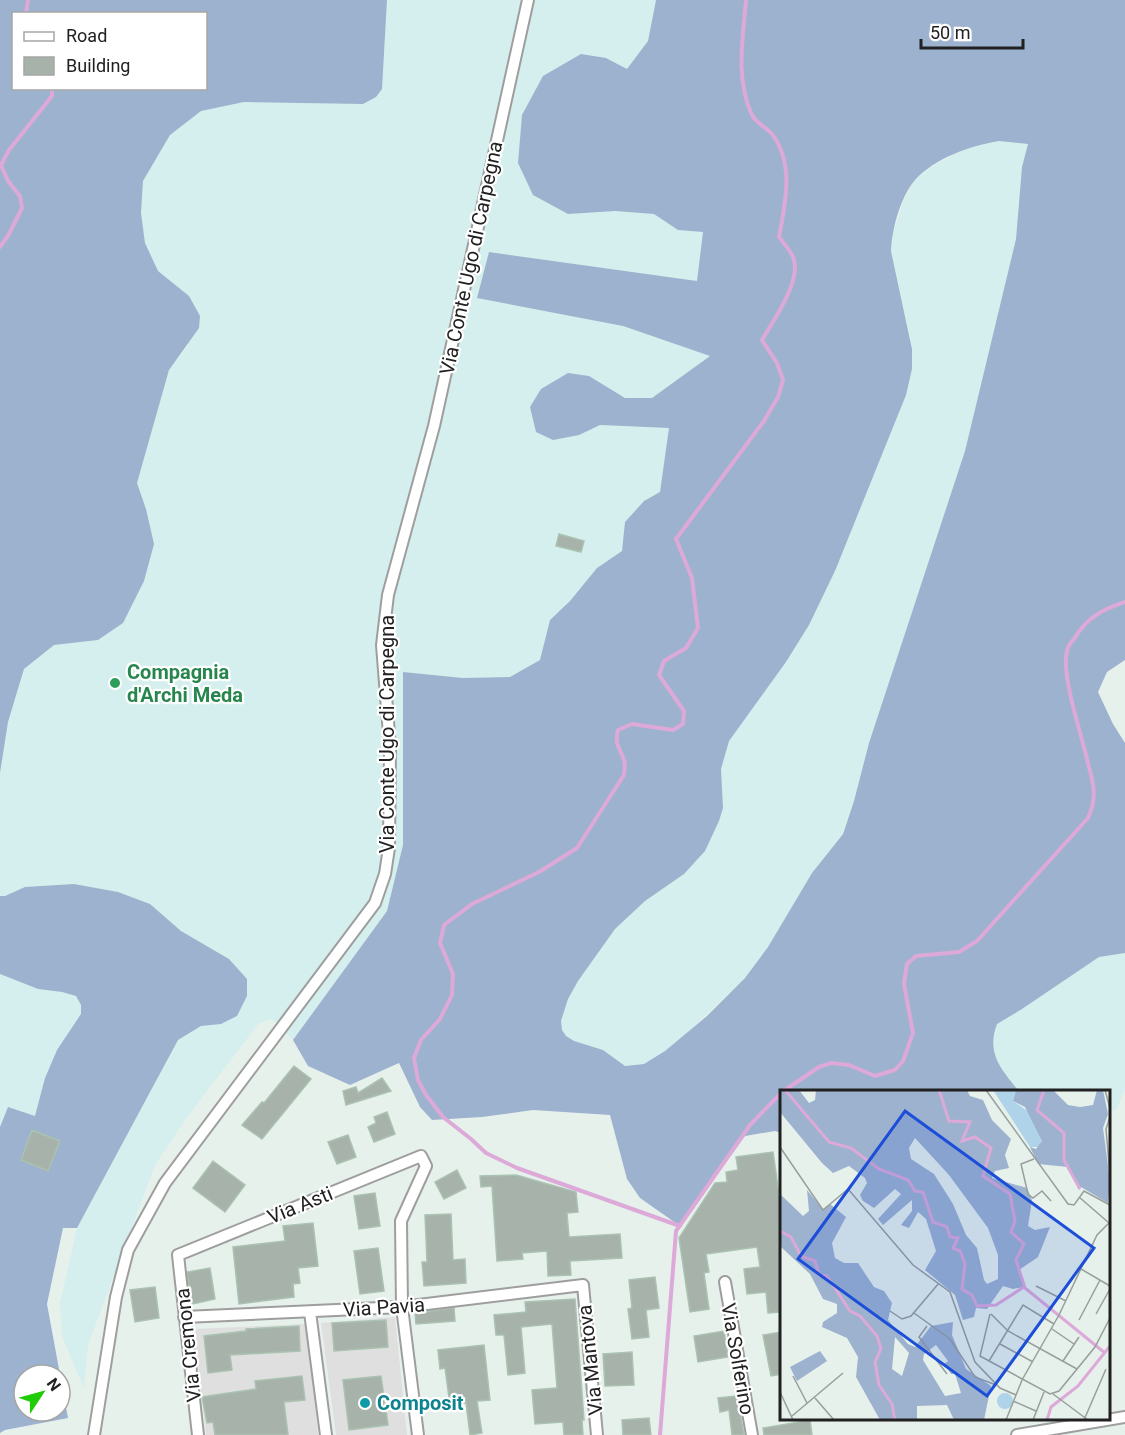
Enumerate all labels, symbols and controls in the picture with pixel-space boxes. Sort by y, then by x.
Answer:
legend [12,12,207,90]
scale bar [921,12,1023,50]
text: 50 m [930,22,970,43]
text: Road [66,25,107,46]
text: Building [66,55,130,76]
street label: Via Conte Ugo di Carpegna [434,139,508,377]
street label: Via Conte Ugo di Carpegna [375,615,399,853]
place label: Compagnia d'Archi Meda [127,660,243,707]
marker: Compagnia d'Archi Meda [108,676,122,690]
inset map [780,1090,1110,1420]
street label: Via Asti [264,1181,336,1229]
street label: Via Cremona [170,1287,206,1403]
street label: Via Pavia [342,1292,426,1322]
street label: Via Solferino [716,1301,760,1417]
street label: Via Mantova [572,1304,608,1416]
north arrow [12,1363,72,1423]
text: N [43,1374,65,1395]
place label: Composit [377,1391,464,1415]
marker: Composit [358,1396,372,1410]

